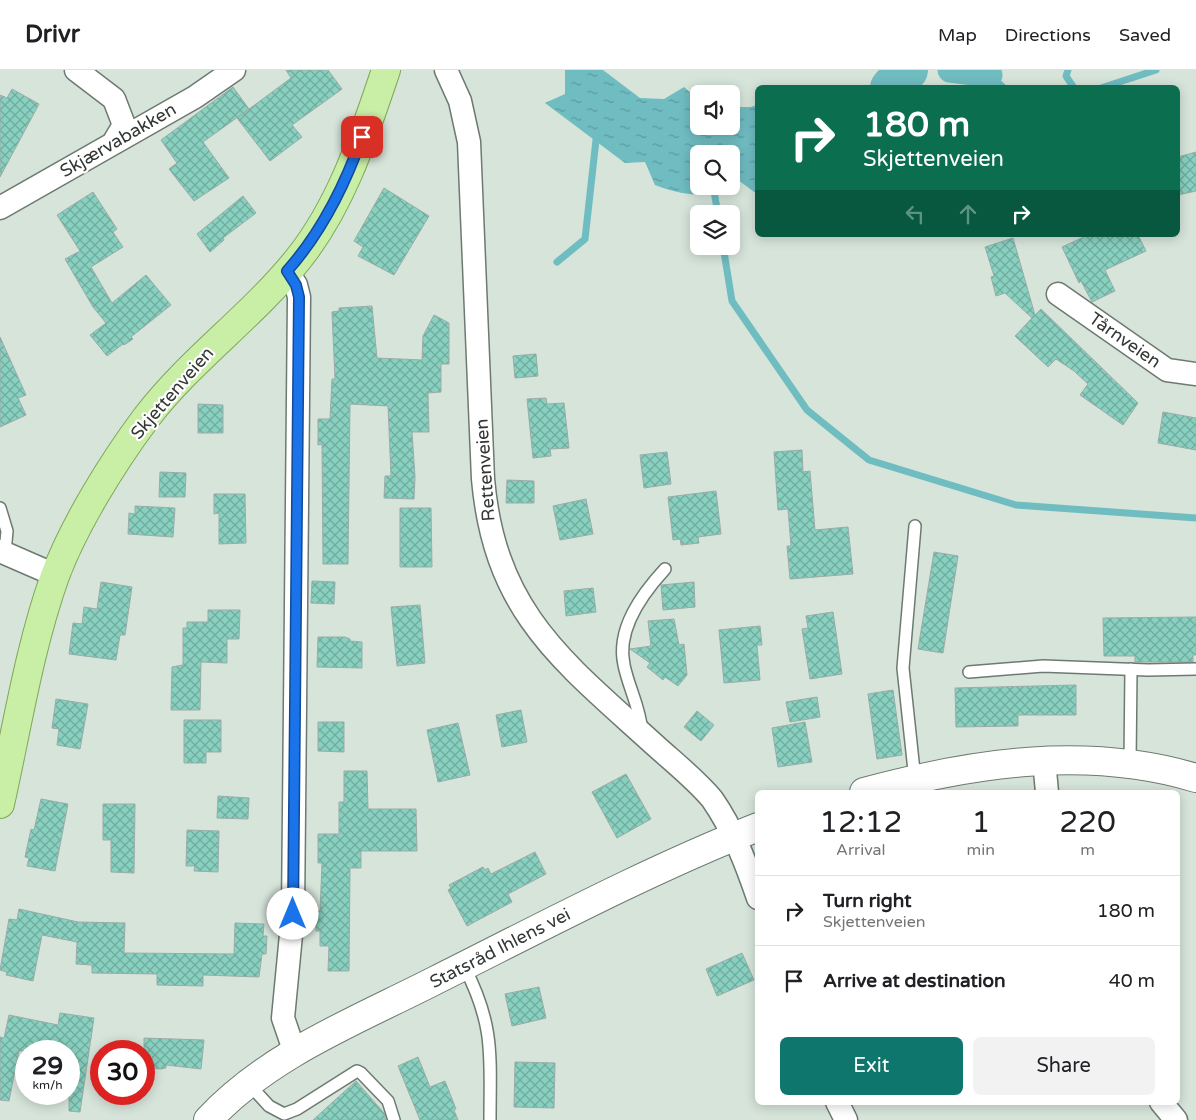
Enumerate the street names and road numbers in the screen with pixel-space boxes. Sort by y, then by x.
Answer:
street label: Skjærvabakken [56,98,180,182]
street label: Tårnveien [1085,307,1165,373]
street label: Skjettenveien [126,342,218,444]
street label: Rettenveien [470,418,500,522]
street label: Statsråd Ihlens vei [426,903,574,993]

